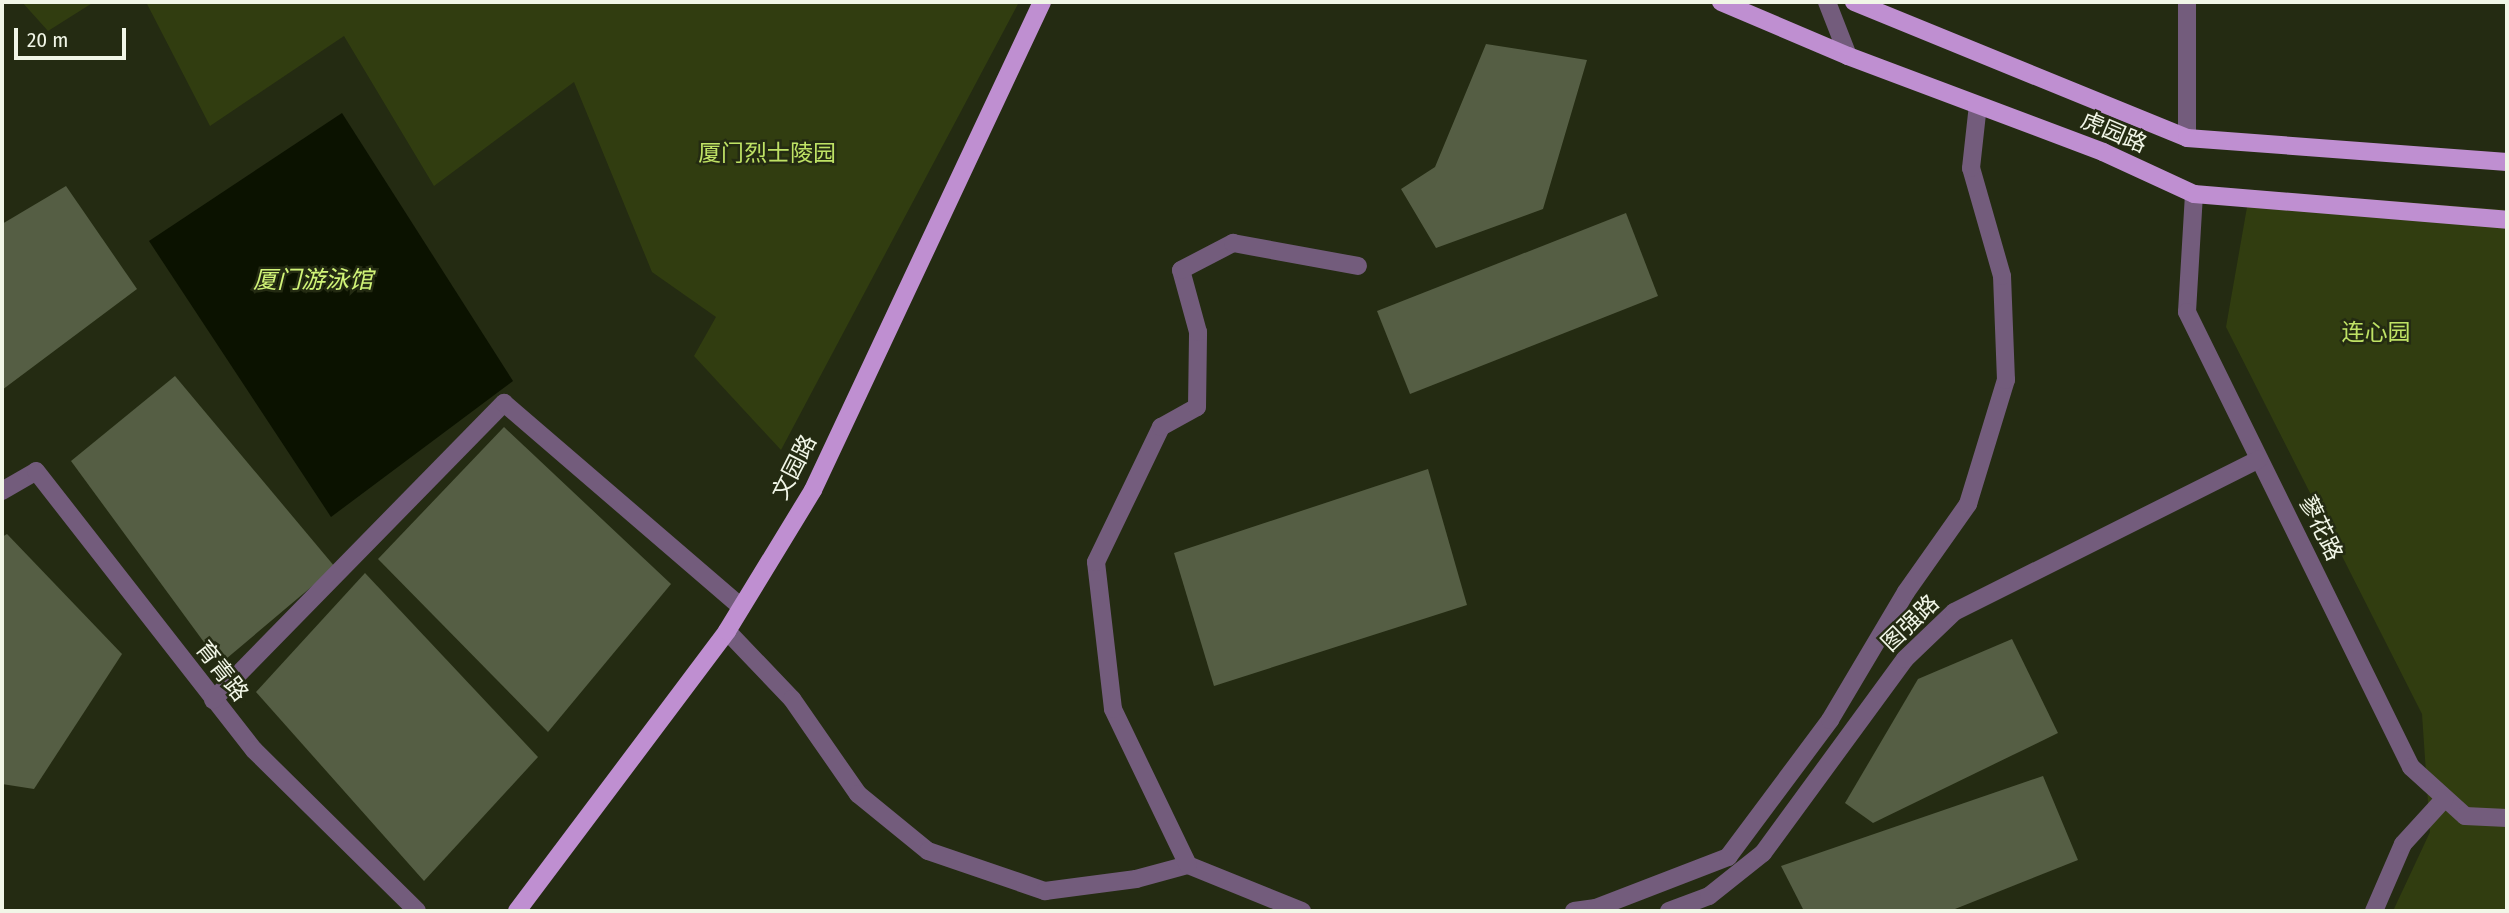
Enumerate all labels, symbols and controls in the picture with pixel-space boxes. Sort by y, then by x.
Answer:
scale bar [18,14,130,58]
text: 20 m [27,27,68,53]
street label: 虎园路 [2077,106,2151,158]
park label: 厦门烈士陵园 [698,139,836,167]
water label: 厦门游泳馆 [253,267,373,295]
park label: 连心园 [2342,318,2410,346]
street label: 文园路 [766,430,822,504]
street label: 蓼花路 [2293,491,2349,565]
street label: 图强路 [1876,589,1944,657]
street label: 育青路 [190,635,254,707]

